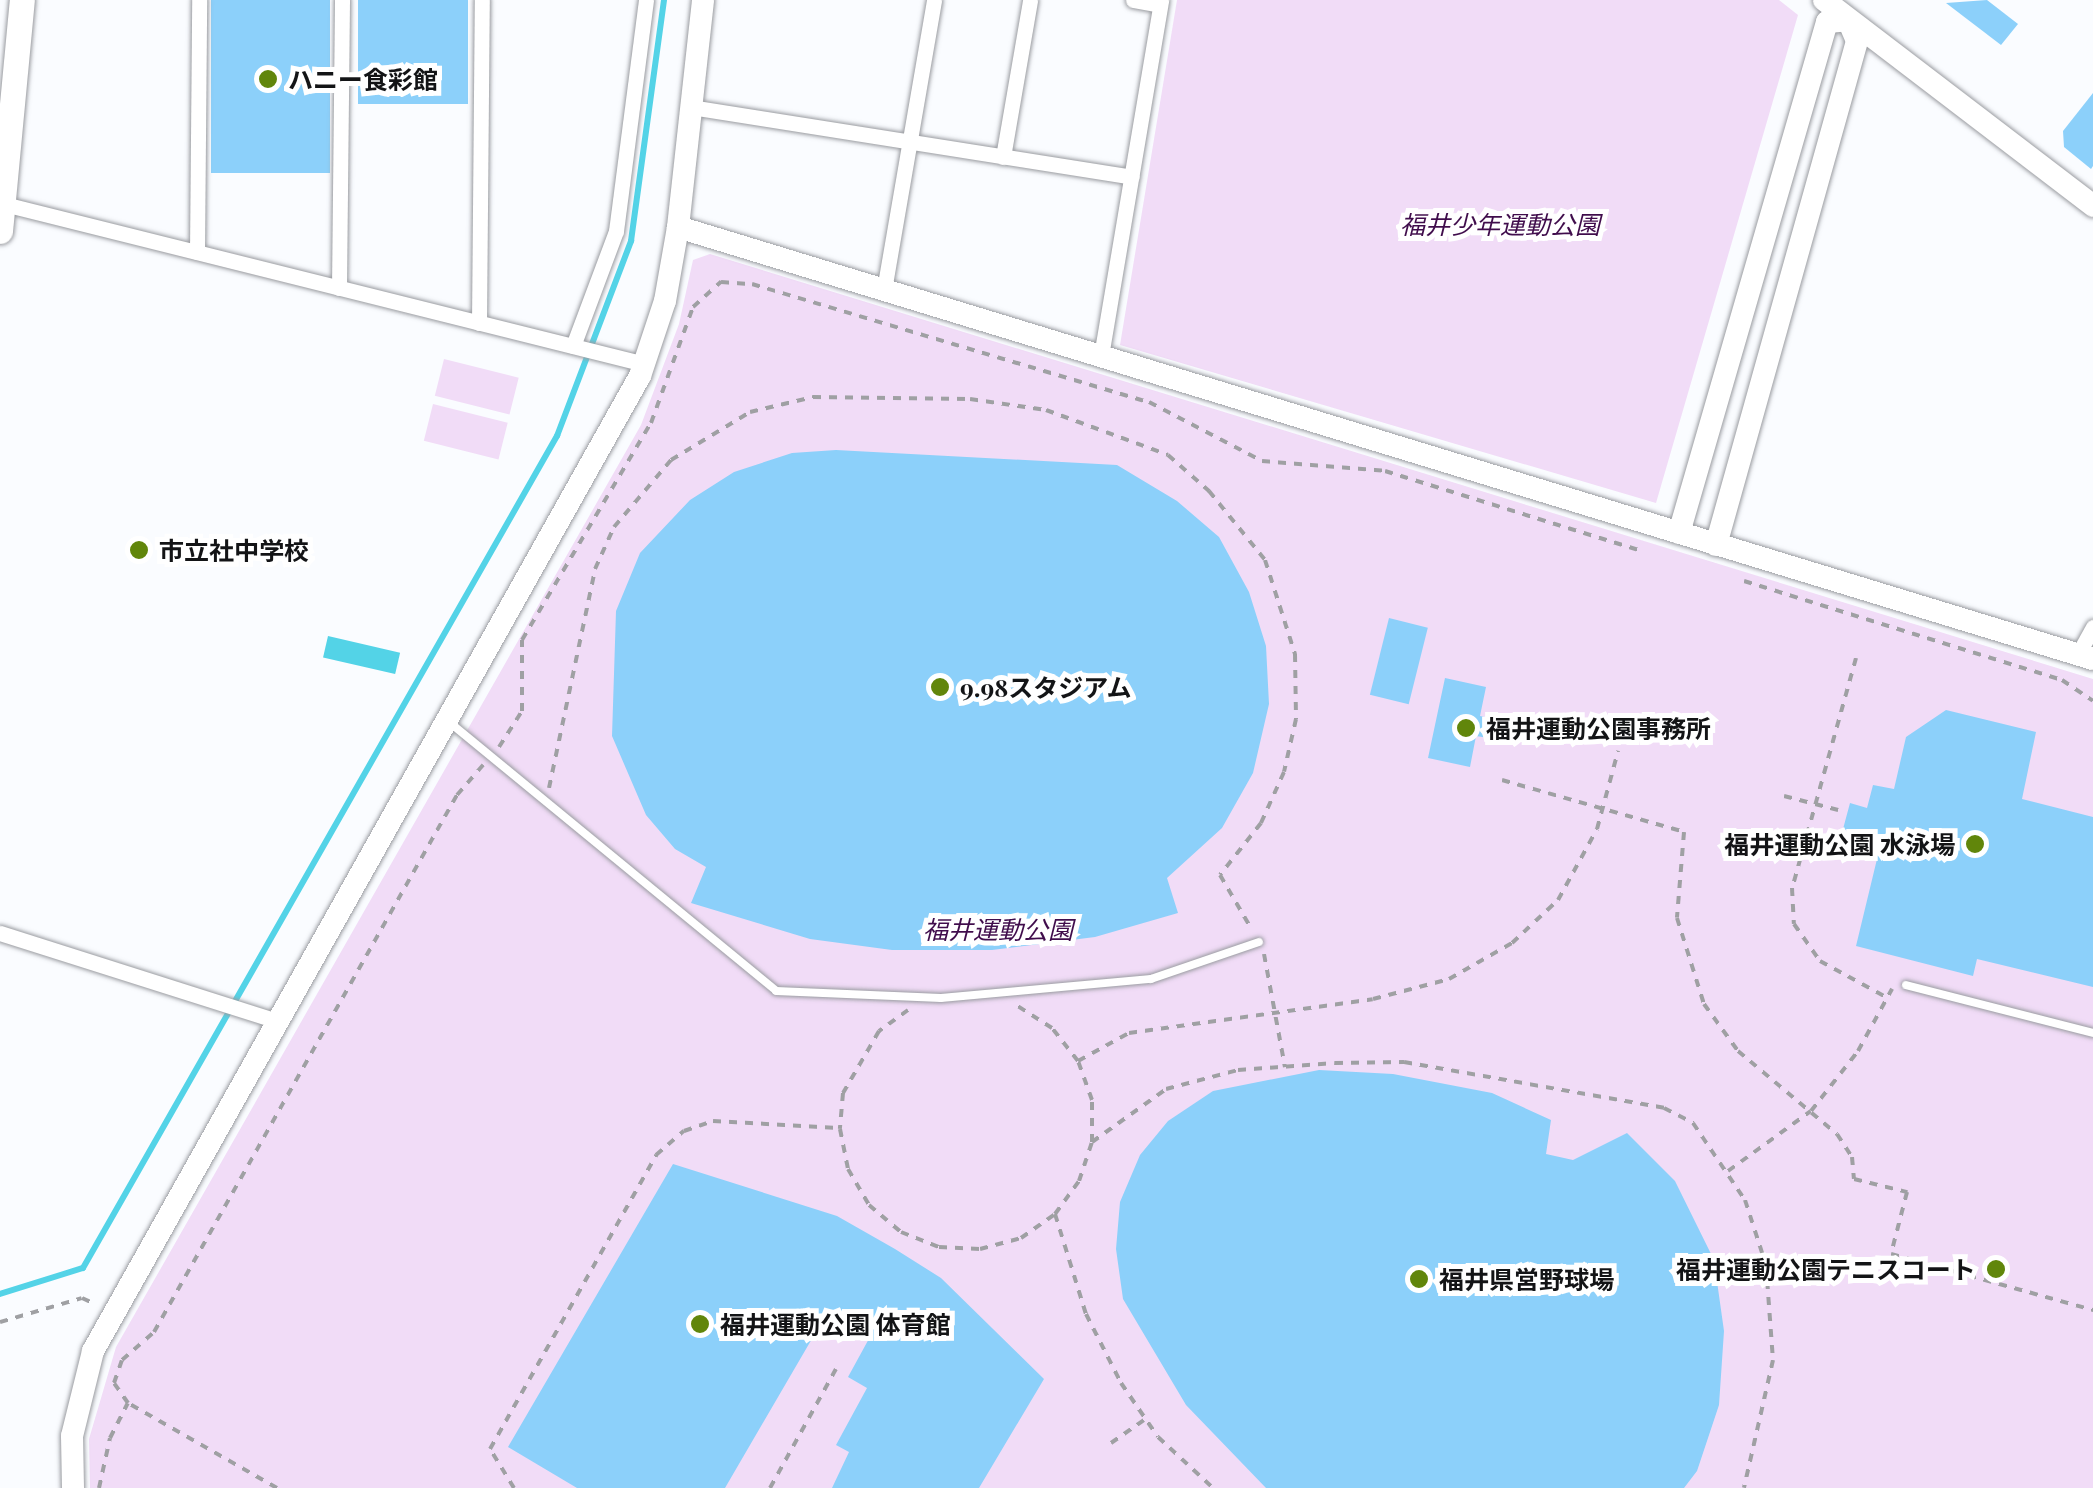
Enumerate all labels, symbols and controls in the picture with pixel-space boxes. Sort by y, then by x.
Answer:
place label: ハニー食彩館 [288,64,438,94]
marker: ハニー食彩館 [257,68,279,90]
park label: 福井少年運動公園 [1400,209,1600,239]
place label: 市立社中学校 [159,535,309,565]
marker: 市立社中学校 [128,539,150,561]
place label: 9.98スタジアム [960,672,1133,702]
marker: 9.98スタジアム [929,676,951,698]
place label: 福井運動公園事務所 [1486,713,1711,743]
marker: 福井運動公園事務所 [1455,717,1477,739]
place label: 福井運動公園 水泳場 [1724,829,1955,859]
marker: 福井運動公園 水泳場 [1964,833,1986,855]
park label: 福井運動公園 [923,914,1073,944]
place label: 福井運動公園テニスコート [1676,1254,1976,1284]
marker: 福井運動公園テニスコート [1985,1258,2007,1280]
place label: 福井県営野球場 [1439,1264,1614,1294]
marker: 福井県営野球場 [1408,1268,1430,1290]
place label: 福井運動公園 体育館 [720,1309,951,1339]
marker: 福井運動公園 体育館 [689,1313,711,1335]

